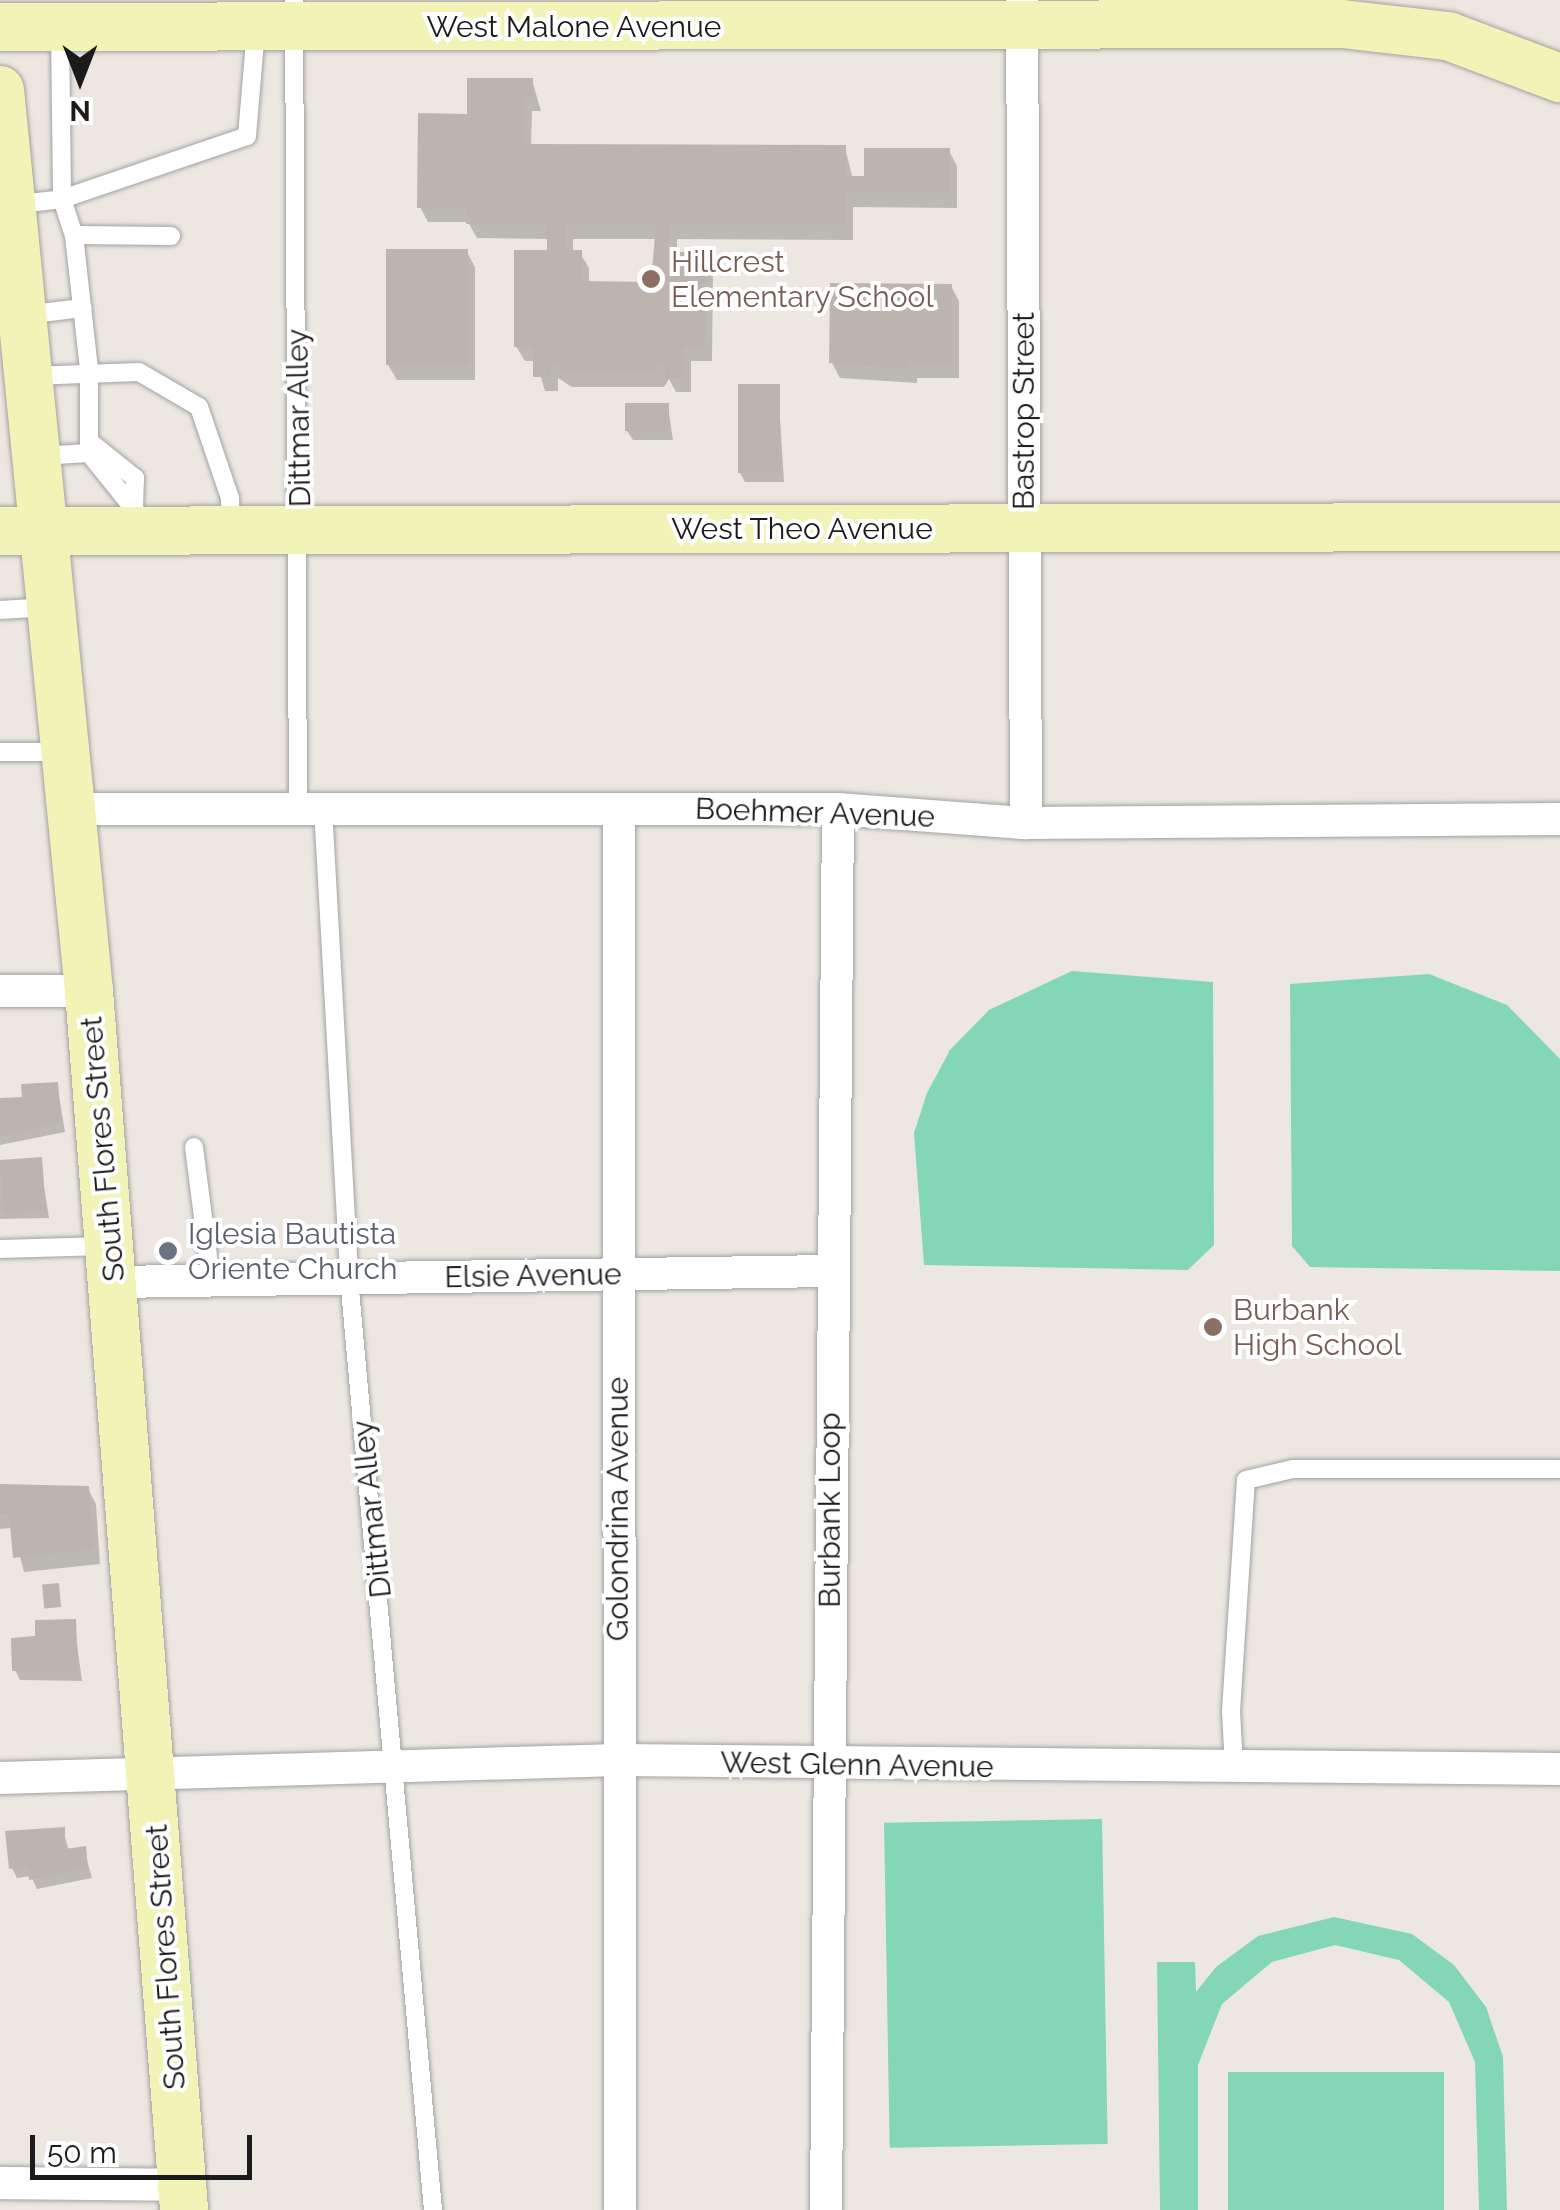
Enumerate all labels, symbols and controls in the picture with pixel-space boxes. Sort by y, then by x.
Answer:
street label: West Malone Avenue [426,9,722,45]
north arrow [30,30,130,130]
text: N [69,94,91,127]
place label: Hillcrest Elementary School [671,244,934,314]
marker: Hillcrest Elementary School [640,268,662,290]
street label: Bastrop Street [1006,312,1042,510]
street label: Dittmar Alley [279,328,319,508]
street label: West Theo Avenue [670,511,934,547]
street label: Boehmer Avenue [694,791,936,835]
street label: South Flores Street [73,1015,133,1283]
place label: Iglesia Bautista Oriente Church [188,1216,397,1286]
marker: Iglesia Bautista Oriente Church [157,1240,179,1262]
street label: Elsie Avenue [444,1256,622,1296]
place label: Burbank High School [1233,1292,1401,1362]
marker: Burbank High School [1202,1316,1224,1338]
street label: Golondrina Avenue [600,1376,636,1642]
street label: Burbank Loop [812,1412,848,1608]
street label: Dittmar Alley [345,1418,399,1600]
street label: West Glenn Avenue [720,1745,994,1785]
street label: South Flores Street [139,1823,193,2091]
scale bar [35,2115,258,2177]
text: 50 m [47,2135,117,2170]

